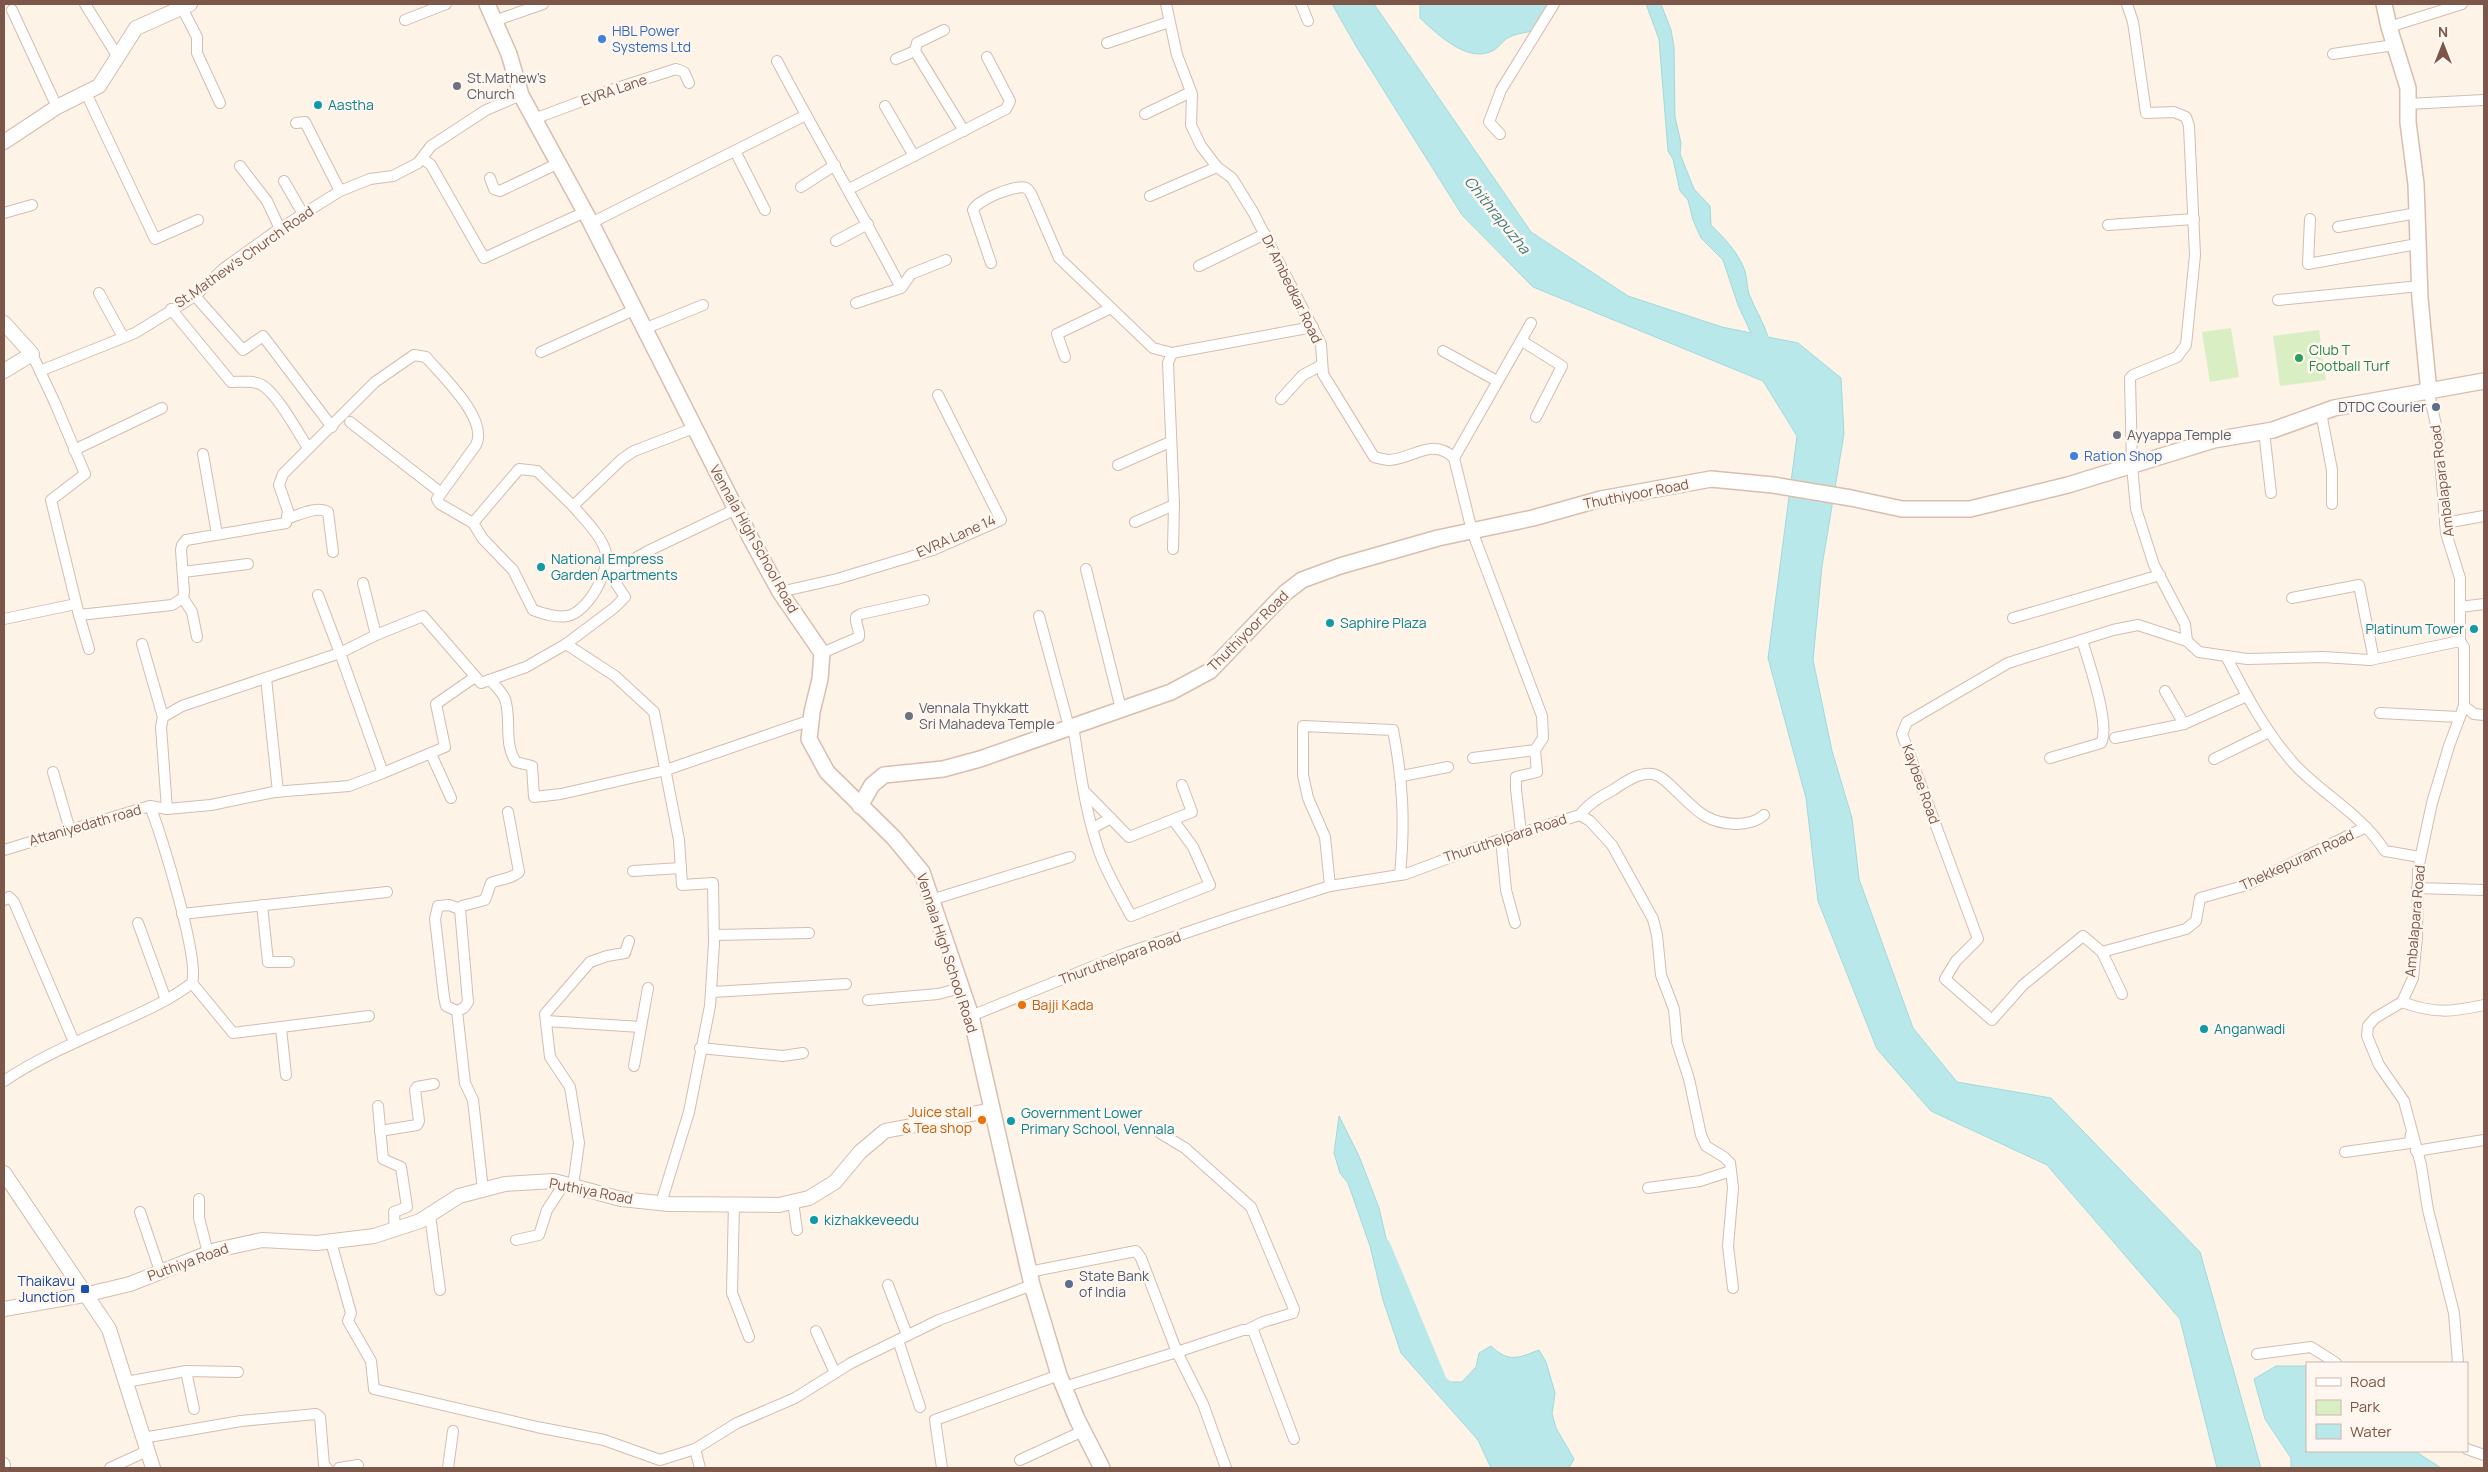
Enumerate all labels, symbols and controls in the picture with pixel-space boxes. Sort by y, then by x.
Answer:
north arrow [2418,20,2468,70]
place label: HBL Power Systems Ltd [612,21,691,56]
text: N [2438,22,2448,41]
marker: HBL Power Systems Ltd [596,33,608,45]
place label: St.Mathew's Church [467,68,546,103]
street label: EVRA Lane [578,69,649,110]
marker: St.Mathew's Church [451,80,463,92]
place label: Aastha [328,95,374,114]
marker: Aastha [312,99,324,111]
water label: Chithrapuzha [1459,171,1536,259]
street label: St.Mathew's Church Road [170,201,317,312]
street label: Dr Ambedkar Road [1258,231,1327,346]
place label: Club T Football Turf [2309,340,2389,375]
marker: Club T Football Turf [2293,352,2305,364]
place label: DTDC Courier [2338,397,2426,416]
marker: DTDC Courier [2430,401,2442,413]
street label: Ambalapara Road [2425,424,2458,538]
place label: Ayyappa Temple [2127,425,2231,444]
marker: Ayyappa Temple [2111,429,2123,441]
place label: Ration Shop [2084,446,2162,465]
marker: Ration Shop [2068,450,2080,462]
street label: Vennala High School Road [706,461,803,616]
street label: Thuthiyoor Road [1582,474,1690,513]
street label: EVRA Lane 14 [913,510,998,561]
place label: National Empress Garden Apartments [551,549,678,584]
marker: National Empress Garden Apartments [535,561,547,573]
street label: Thuthiyoor Road [1203,586,1292,675]
place label: Saphire Plaza [1340,613,1426,632]
marker: Saphire Plaza [1324,617,1336,629]
place label: Platinum Tower [2365,619,2464,638]
marker: Platinum Tower [2468,623,2480,635]
place label: Vennala Thykkatt Sri Mahadeva Temple [919,698,1055,733]
marker: Vennala Thykkatt Sri Mahadeva Temple [903,710,915,722]
street label: Kaybee Road [1898,741,1945,826]
street label: Attaniyedath road [27,799,143,850]
street label: Thuruthelpara Road [1441,809,1569,866]
street label: Thekkepuram Road [2237,825,2357,894]
street label: Ambalapara Road [2400,864,2429,978]
street label: Vennala High School Road [913,871,982,1035]
street label: Thuruthelpara Road [1056,927,1183,988]
place label: Bajji Kada [1032,995,1094,1014]
marker: Bajji Kada [1016,999,1028,1011]
place label: Anganwadi [2214,1019,2285,1038]
marker: Anganwadi [2198,1023,2210,1035]
place label: Juice stall & Tea shop [902,1102,972,1137]
place label: Government Lower Primary School, Vennala [1021,1103,1175,1138]
marker: Juice stall & Tea shop [976,1114,988,1126]
marker: Government Lower Primary School, Vennala [1005,1115,1017,1127]
street label: Puthiya Road [548,1173,635,1208]
place label: kizhakkeveedu [824,1210,919,1229]
marker: kizhakkeveedu [808,1214,820,1226]
street label: Puthiya Road [145,1238,231,1285]
place label: State Bank of India [1079,1266,1150,1301]
place label: Thaikavu Junction [17,1271,75,1306]
marker: State Bank of India [1063,1278,1075,1290]
marker: Thaikavu Junction [79,1283,91,1295]
legend [2306,1362,2468,1452]
text: Road [2350,1371,2386,1392]
text: Park [2350,1396,2380,1417]
text: Water [2350,1421,2392,1442]

